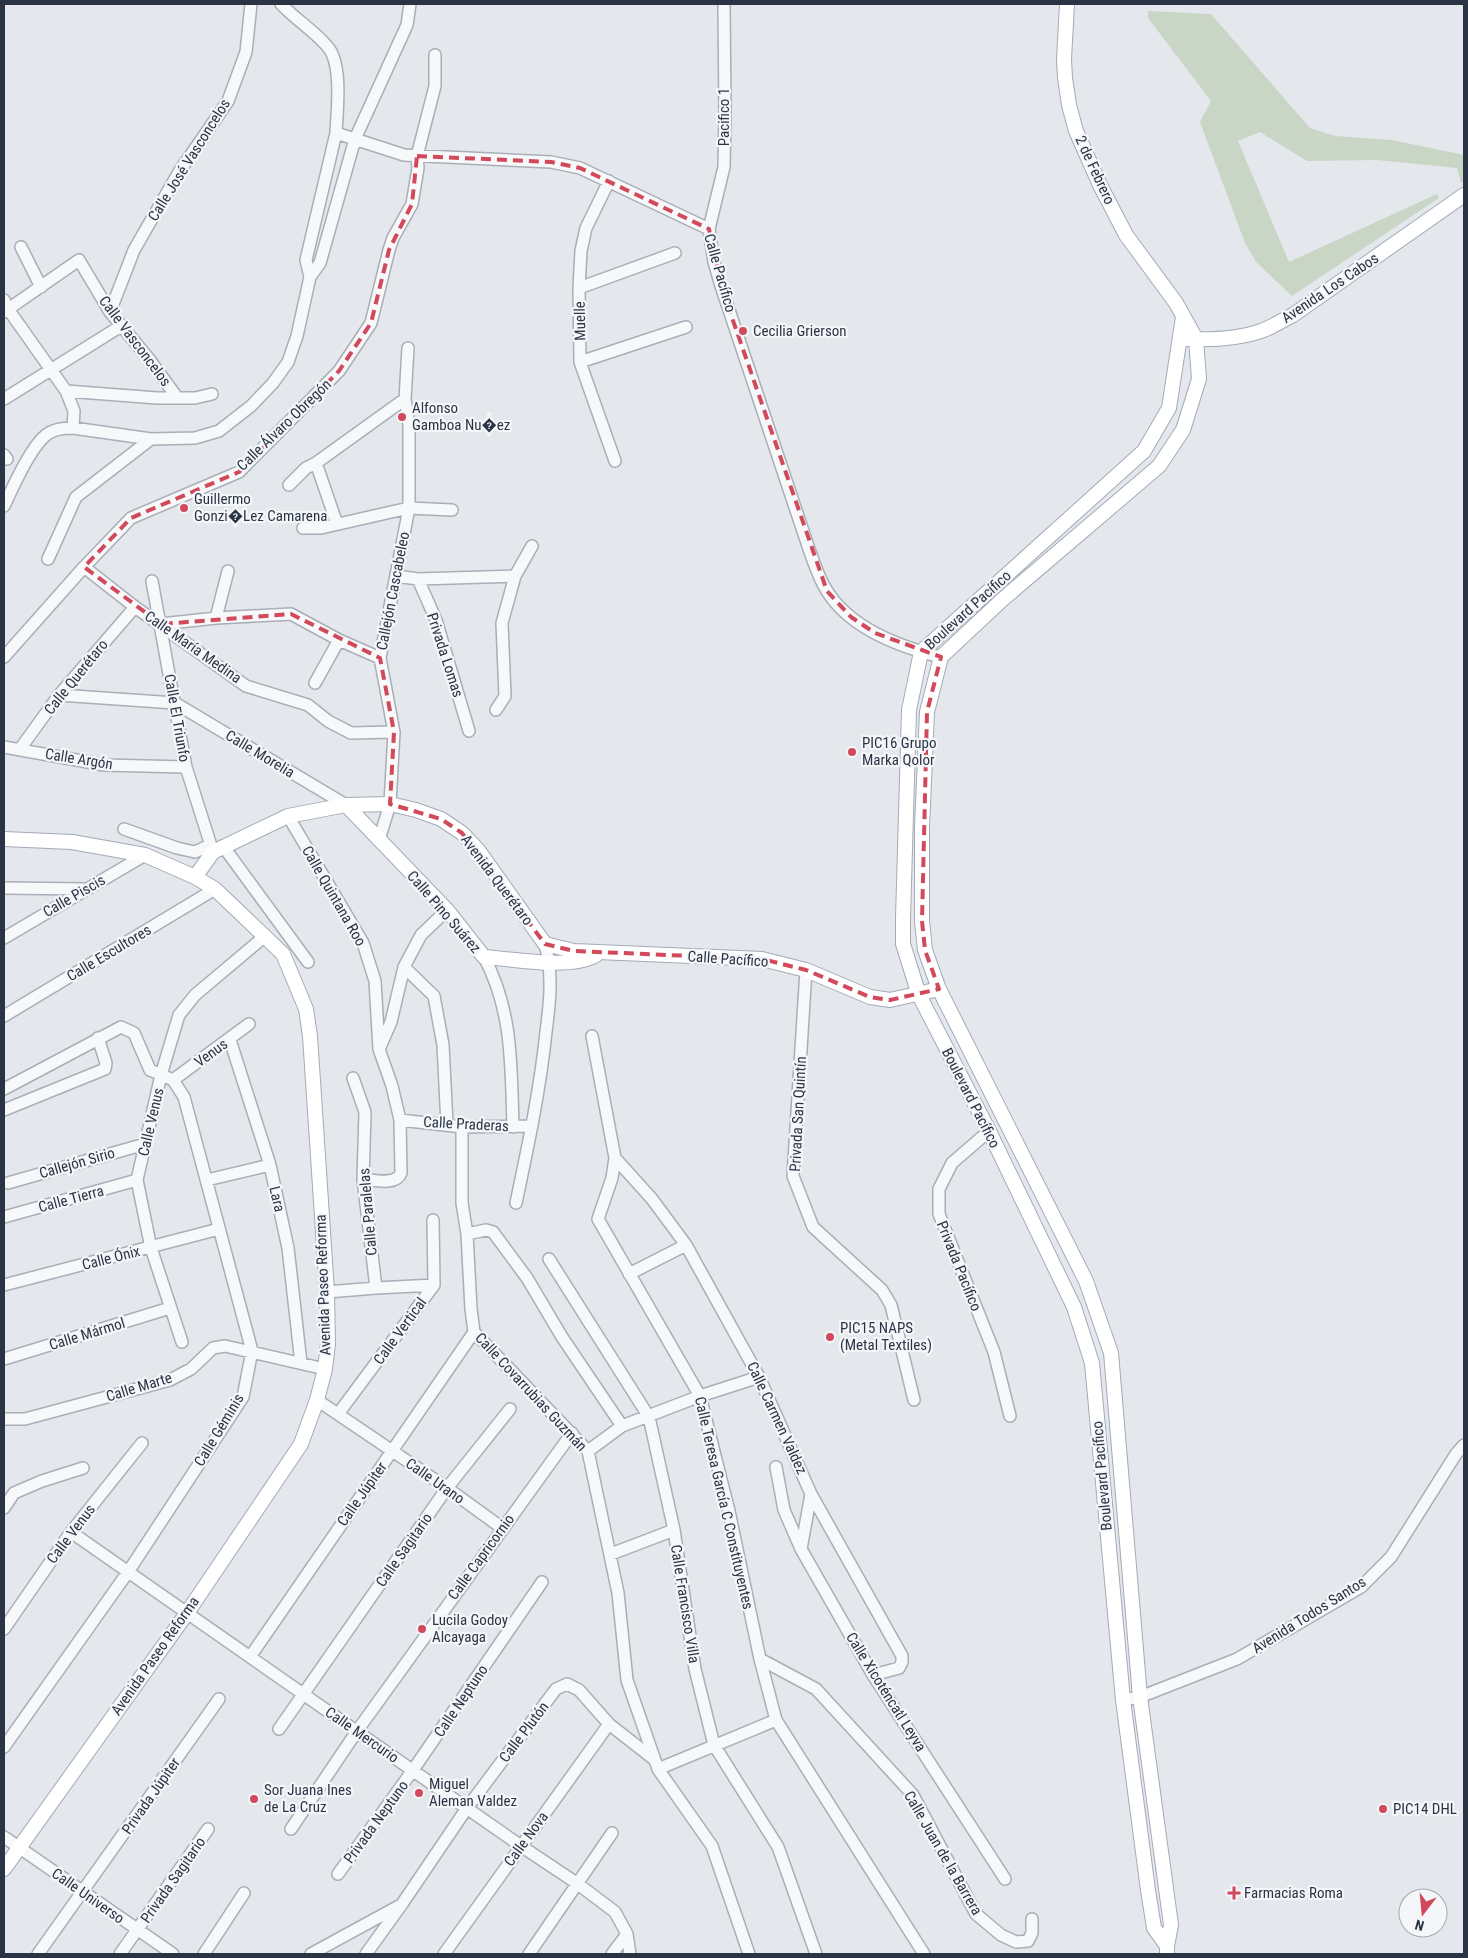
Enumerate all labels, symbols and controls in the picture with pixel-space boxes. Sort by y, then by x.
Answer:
street label: Pacifico 1 [715,88,733,146]
street label: Calle José Vasconcelos [144,95,234,224]
street label: 2 de Febrero [1071,133,1119,207]
street label: Calle Pacífico [700,232,740,314]
street label: Avenida Los Cabos [1278,249,1382,327]
street label: Calle Vasconcelos [95,292,175,390]
street label: Muelle [571,301,589,341]
place label: Cecilia Grierson [753,322,847,340]
marker: Cecilia Grierson [737,325,749,337]
street label: Calle Álvaro Obregón [233,375,335,475]
place label: Alfonso Gamboa Nu�ez [412,399,510,435]
marker: Alfonso Gamboa Nu�ez [396,411,408,423]
place label: Guillermo Gonzi�Lez Camarena [194,490,327,526]
marker: Guillermo Gonzi�Lez Camarena [178,502,190,514]
street label: Callejón Cascabeleo [373,530,413,652]
street label: Boulevard Pacífico [921,567,1015,653]
street label: Calle María Medina [141,607,245,687]
street label: Privada Lomas [423,610,467,700]
street label: Calle Querétaro [40,636,112,718]
street label: Calle El Triunfo [160,673,194,763]
street label: Calle Morelia [222,726,298,782]
place label: PIC16 Grupo Marka Qolor [862,734,936,769]
street label: Calle Argón [44,745,114,773]
marker: PIC16 Grupo Marka Qolor [846,746,858,758]
street label: Avenida Querétaro [457,831,537,929]
street label: Calle Quintana Roo [298,843,370,949]
street label: Calle Pino Suárez [403,867,485,957]
street label: Calle Piscis [40,871,108,921]
street label: Calle Escultores [64,921,155,985]
street label: Calle Pacífico [687,947,769,971]
street label: Venus [191,1035,231,1071]
street label: Boulevard Pacífico [938,1045,1004,1151]
street label: Privada San Quintín [786,1056,810,1172]
street label: Calle Venus [134,1086,168,1158]
street label: Calle Praderas [423,1113,509,1135]
street label: Callejón Sirio [37,1144,117,1182]
street label: Calle Paralelas [355,1167,381,1257]
street label: Calle Tierra [36,1182,106,1216]
street label: Lara [265,1184,289,1214]
street label: Avenida Paseo Reforma [312,1214,334,1356]
street label: Privada Pacífico [933,1218,985,1314]
street label: Calle Ónix [80,1242,142,1274]
street label: Calle Vertical [370,1294,430,1368]
street label: Calle Mármol [47,1314,127,1354]
place label: PIC15 NAPS (Metal Textiles) [840,1319,932,1354]
street label: Calle Covarrubias Guzmán [471,1329,591,1455]
marker: PIC15 NAPS (Metal Textiles) [824,1331,836,1343]
street label: Calle Carmen Valdez [743,1359,811,1477]
street label: Calle Marte [104,1368,174,1406]
street label: Calle Géminis [190,1390,248,1469]
street label: Calle Teresa García C Constituyentes [691,1395,757,1611]
street label: Boulevard Pacífico [1088,1421,1116,1531]
street label: Calle Urano [402,1454,468,1508]
street label: Calle Júpiter [333,1458,391,1530]
street label: Calle Venus [43,1501,99,1567]
street label: Calle Sagitario [372,1510,436,1590]
street label: Calle Capricornio [444,1511,518,1603]
street label: Calle Francisco Villa [667,1543,703,1665]
street label: Avenida Todos Santos [1249,1573,1369,1657]
street label: Avenida Paseo Reforma [107,1593,203,1719]
place label: Lucila Godoy Alcayaga [432,1611,508,1646]
marker: Lucila Godoy Alcayaga [416,1623,428,1635]
street label: Calle Xicoténcatl Leyva [842,1629,930,1755]
street label: Calle Neptuno [430,1661,492,1741]
street label: Calle Plutón [495,1698,553,1766]
street label: Calle Mercurio [322,1703,402,1767]
street label: Privada Júpiter [118,1754,184,1838]
place label: Miguel Aleman Valdez [429,1775,517,1810]
street label: Privada Neptuno [340,1777,412,1867]
place label: Sor Juana Ines de La Cruz [264,1781,352,1816]
marker: Miguel Aleman Valdez [413,1787,425,1799]
street label: Calle Juan de la Barrera [900,1788,986,1918]
marker: Sor Juana Ines de La Cruz [248,1793,260,1805]
place label: PIC14 DHL [1393,1800,1457,1818]
marker: PIC14 DHL [1377,1803,1389,1815]
street label: Calle Nova [500,1808,552,1870]
street label: Privada Sagitario [137,1834,209,1926]
street label: Calle Universo [48,1864,128,1928]
place label: Farmacias Roma [1244,1884,1343,1902]
marker: Farmacias Roma [1228,1887,1240,1899]
north arrow [1398,1888,1448,1938]
text: N [1413,1917,1426,1934]

